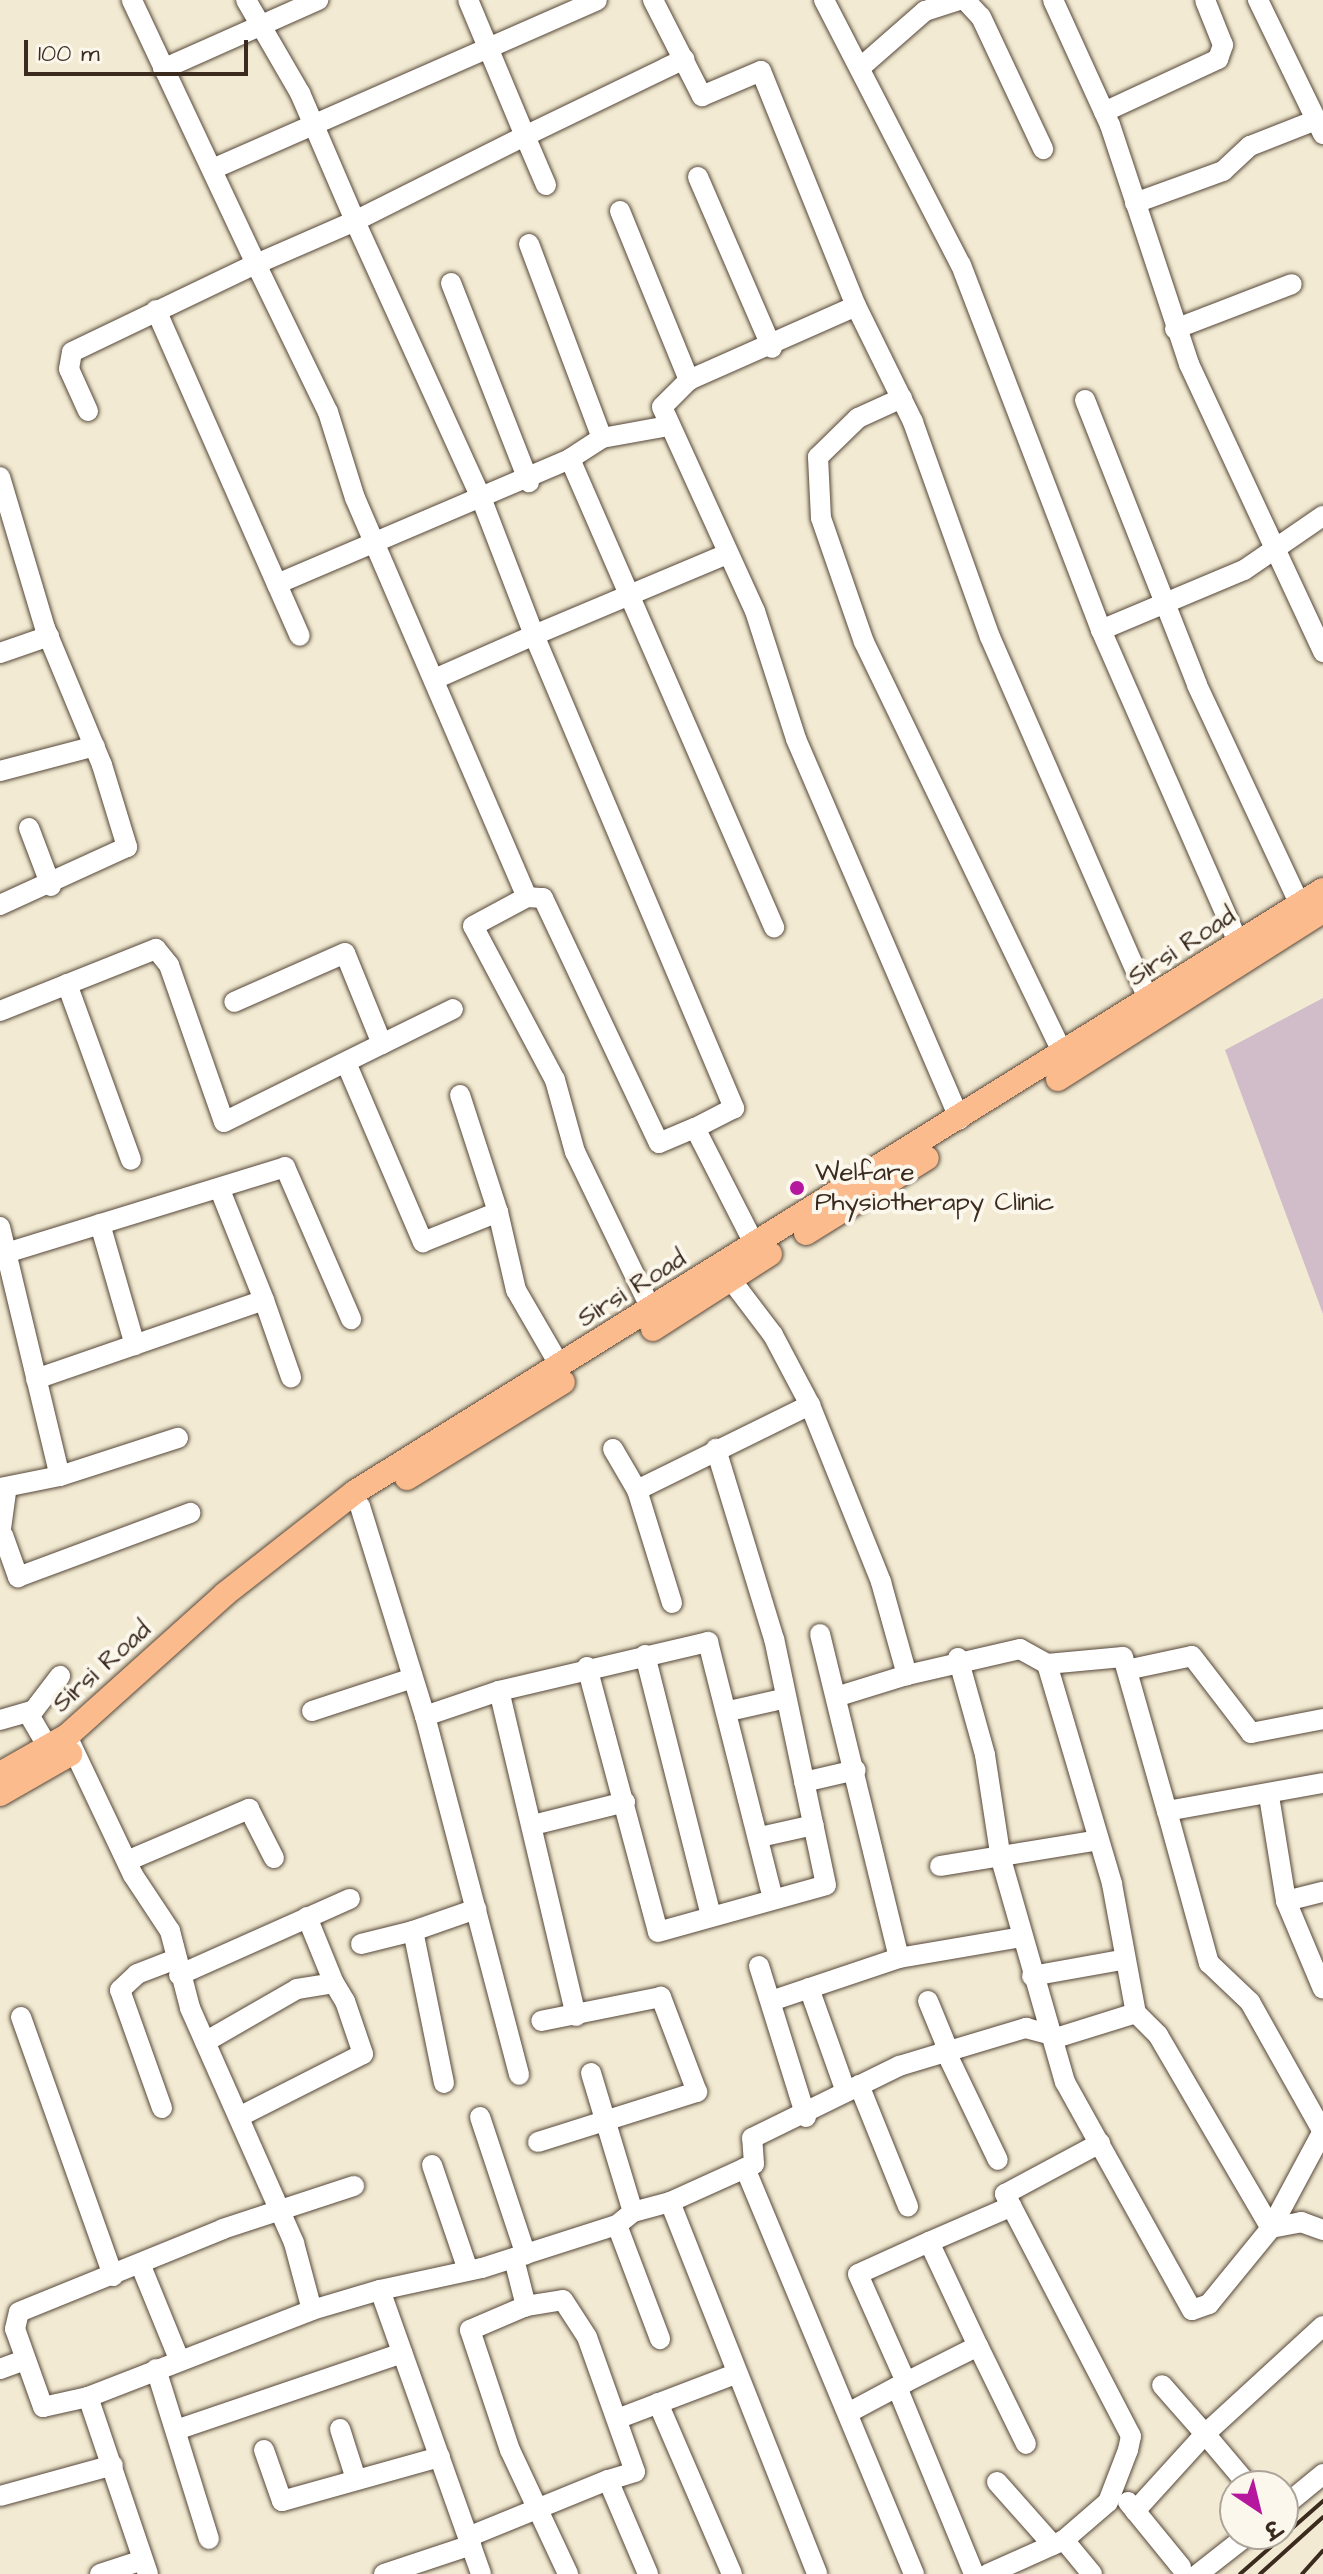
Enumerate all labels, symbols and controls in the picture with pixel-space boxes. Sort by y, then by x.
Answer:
scale bar [28,24,252,74]
text: 100 m [38,37,100,71]
street label: Sirsi Road [1122,901,1242,993]
place label: Welfare Physiotherapy Clinic [815,1157,1054,1218]
marker: Welfare Physiotherapy Clinic [786,1177,808,1199]
street label: Sirsi Road [572,1243,692,1335]
street label: Sirsi Road [46,1615,158,1719]
north arrow [1219,2470,1299,2550]
text: उ [1257,2512,1287,2545]

